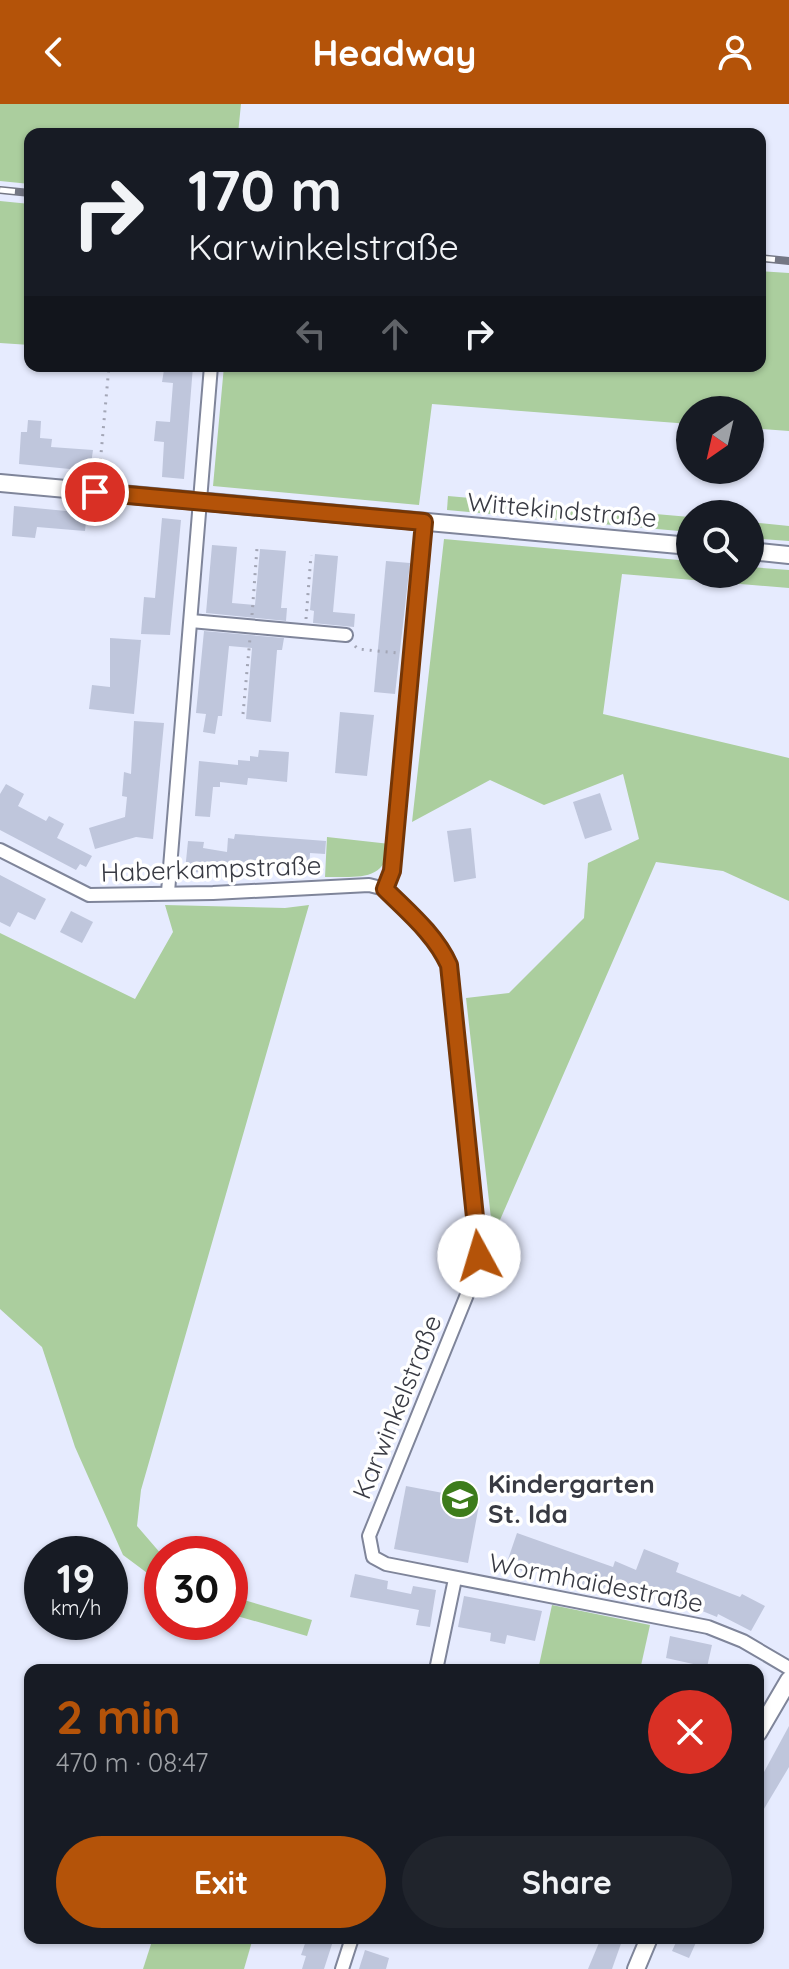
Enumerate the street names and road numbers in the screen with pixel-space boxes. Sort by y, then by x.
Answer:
street label: Wittekindstraße [466,485,658,534]
street label: Haberkampstraße [100,848,322,889]
street label: Karwinkelstraße [345,1310,448,1504]
street label: Wormhaidestraße [486,1546,706,1619]

